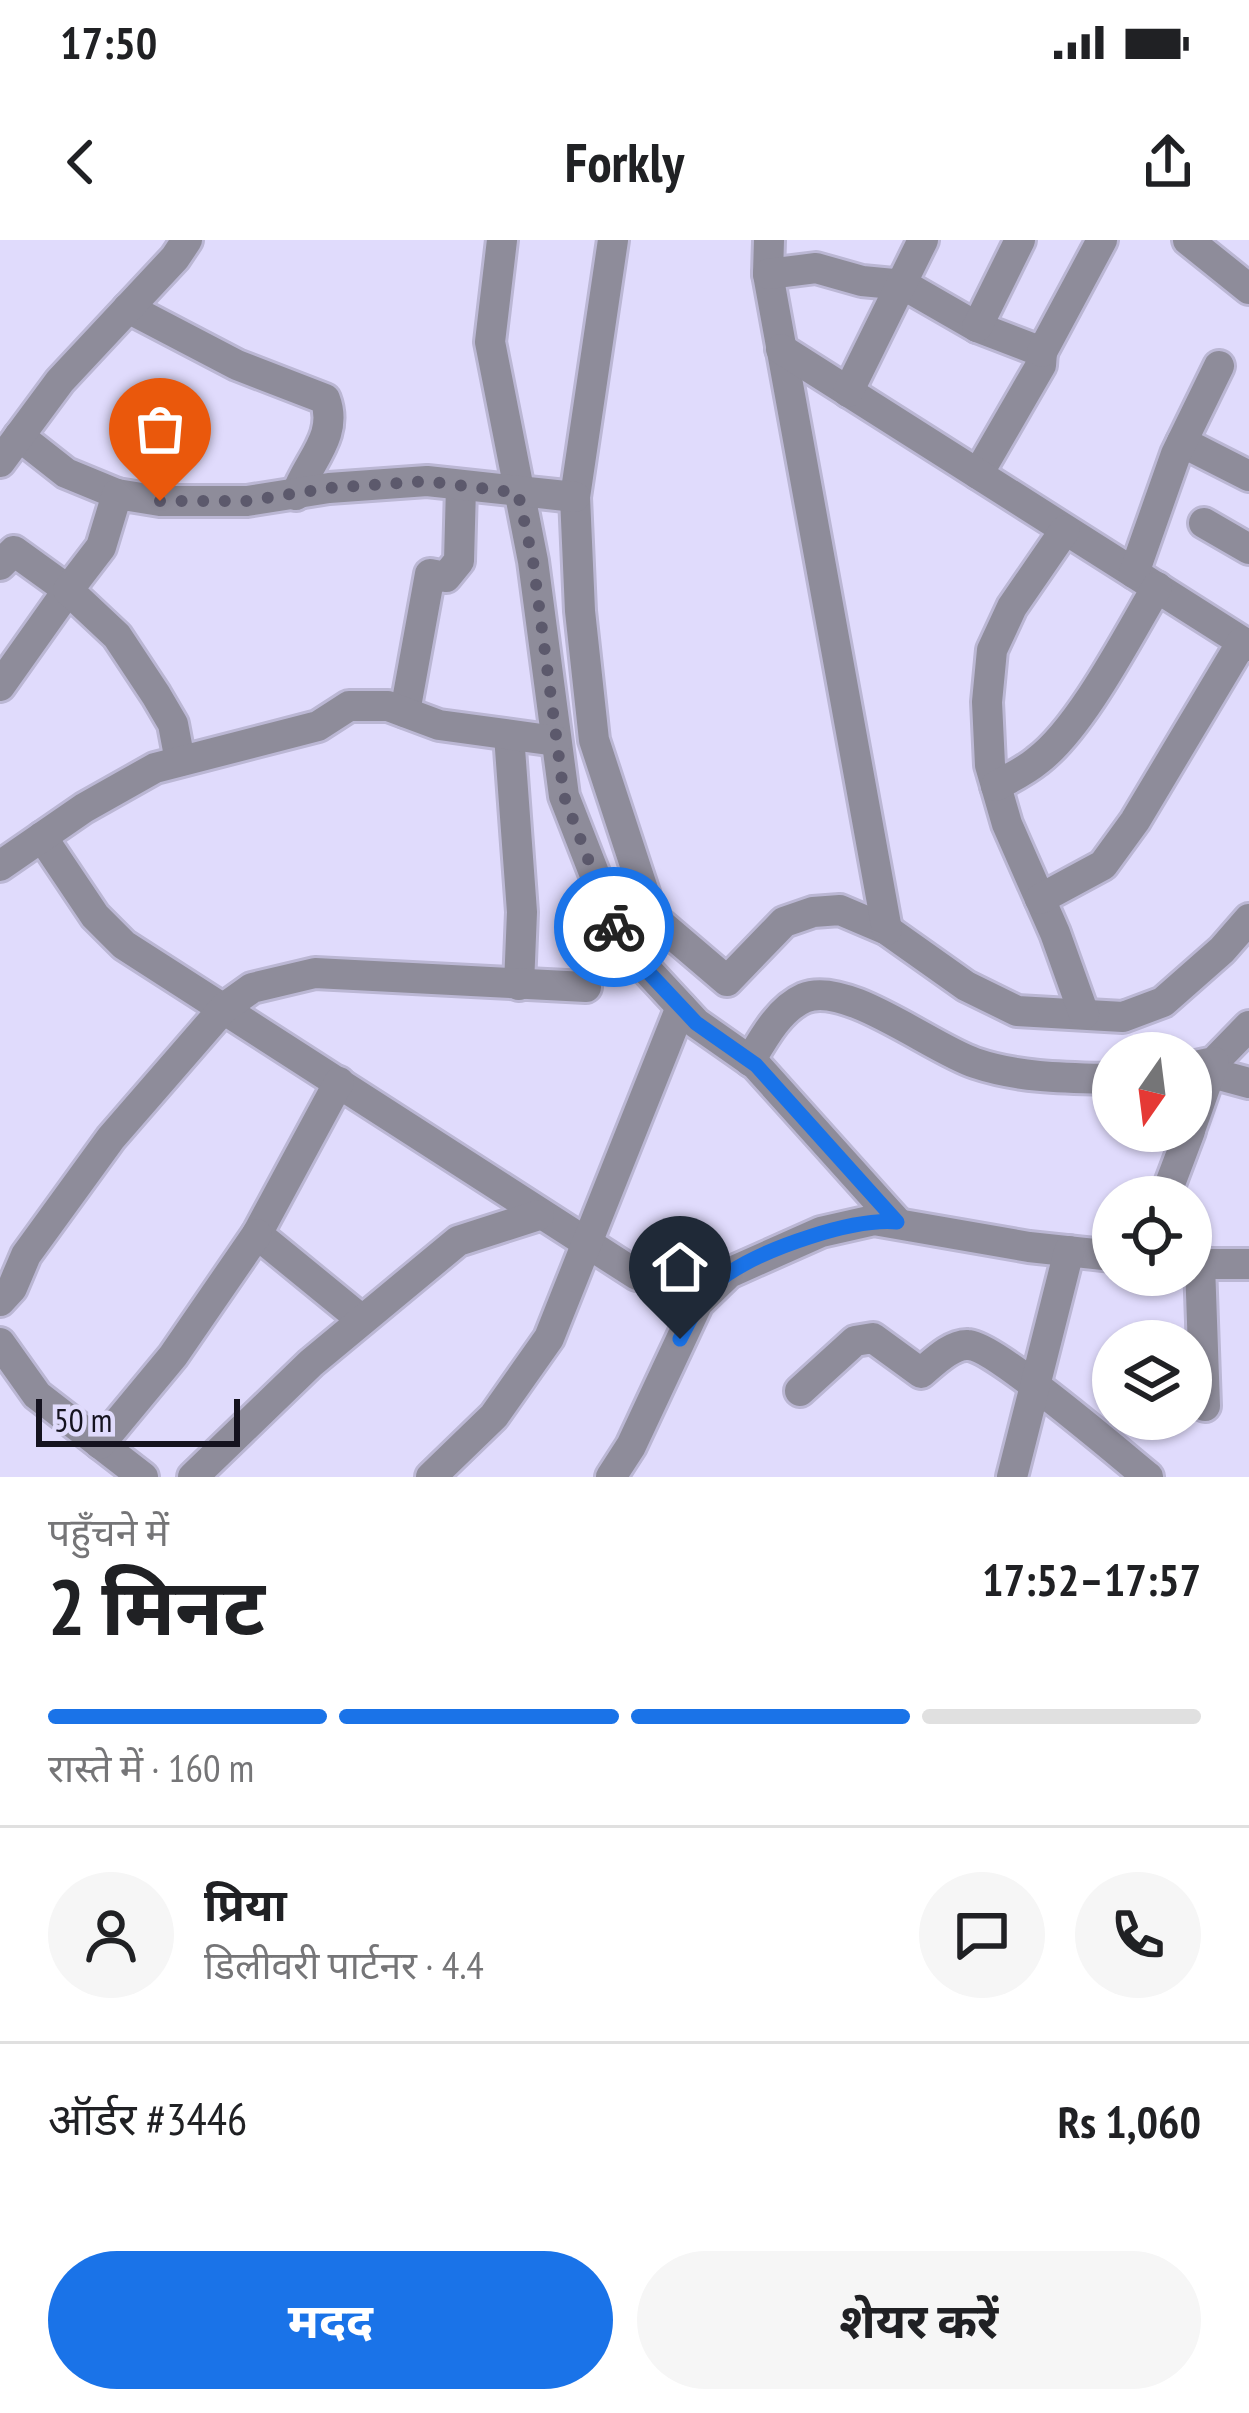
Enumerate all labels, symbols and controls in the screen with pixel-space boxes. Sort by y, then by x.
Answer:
text: 17:50 [60,13,157,71]
text: Forkly [565,127,684,197]
icon: back [48,129,114,195]
icon: share [1135,129,1201,195]
pin [109,378,211,501]
icon: bag [127,396,193,462]
courier [554,867,674,987]
icon: bike [581,894,647,960]
north arrow [1092,1032,1212,1152]
map controls [1092,1032,1212,1440]
button: locate [1092,1176,1212,1296]
pin [629,1216,731,1339]
icon: home [647,1234,713,1300]
button: layers [1092,1320,1212,1440]
scale bar [36,1393,240,1446]
text: 50 m [54,1398,112,1441]
text: पहुँचने में [48,1506,169,1557]
text: 17:52–17:57 [982,1550,1201,1608]
text: 2 मिनट [48,1556,265,1657]
text: रास्ते में · 160 m [48,1742,254,1793]
button: person [48,1872,174,1998]
button: chat [919,1872,1045,1998]
button: phone [1075,1872,1201,1998]
text: प्रिया [204,1875,287,1933]
text: डिलीवरी पार्टनर · 4.4 [204,1939,484,1990]
text: ऑर्डर #3446 [48,2089,247,2147]
text: Rs 1,060 [1058,2092,1201,2150]
button: मदद [48,2251,613,2389]
button: शेयर करें [637,2251,1201,2389]

